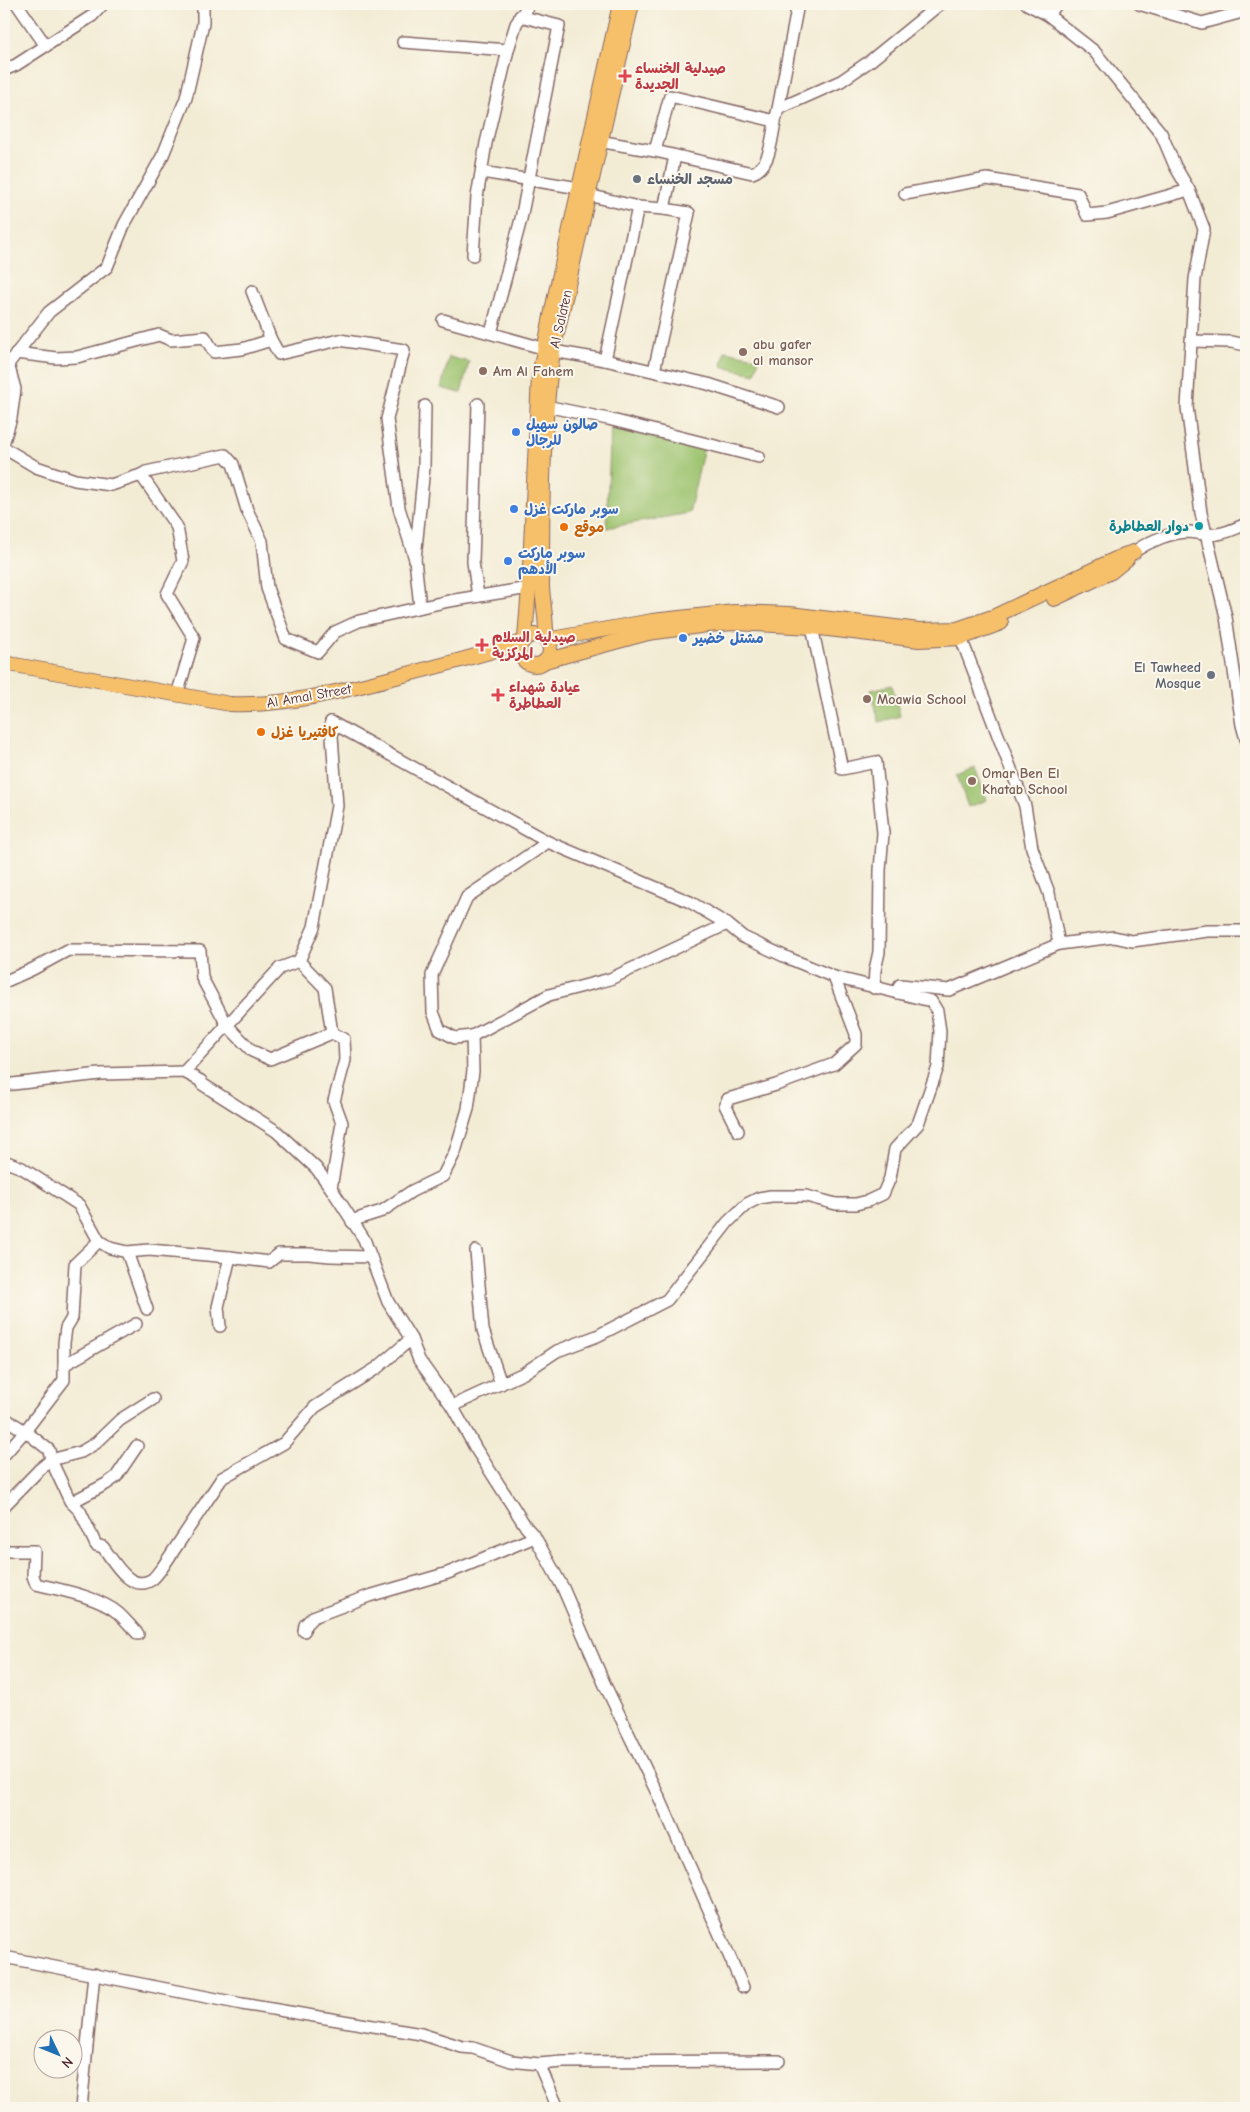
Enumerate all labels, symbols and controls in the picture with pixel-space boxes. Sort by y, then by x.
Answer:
place label: صيدلية الخنساء الجديدة [635,60,726,93]
marker: صيدلية الخنساء الجديدة [619,70,631,82]
place label: مسجد الخنساء [647,171,733,188]
marker: مسجد الخنساء [631,173,643,185]
street label: Al Salaten [546,288,576,350]
place label: abu gafer al mansor [753,336,813,369]
marker: abu gafer al mansor [737,346,749,358]
place label: Am Al Fahem [493,363,574,380]
marker: Am Al Fahem [477,365,489,377]
place label: صالون سهيل للرجال [526,416,598,449]
marker: صالون سهيل للرجال [510,426,522,438]
place label: سوبر ماركت غزل [524,501,619,519]
marker: سوبر ماركت غزل [508,503,520,515]
place label: دوار العطاطرة [1109,518,1189,535]
place label: موقع [574,519,604,537]
marker: دوار العطاطرة [1193,520,1205,532]
marker: موقع [558,521,570,533]
place label: سوبر ماركت الأدهم [518,545,585,580]
marker: سوبر ماركت الأدهم [502,555,514,567]
place label: صيدلية السلام المركزية [492,629,576,662]
place label: مشتل خضير [691,630,764,647]
marker: مشتل خضير [677,632,689,644]
marker: صيدلية السلام المركزية [476,639,488,651]
place label: El Tawheed Mosque [1134,659,1201,692]
marker: El Tawheed Mosque [1205,669,1217,681]
place label: عيادة شهداء العطاطرة [509,679,580,712]
street label: Al Amal Street [265,680,354,712]
marker: عيادة شهداء العطاطرة [491,688,505,702]
place label: Moawia School [877,691,966,708]
marker: Moawia School [861,693,873,705]
place label: كافتيريا غزل [271,724,339,741]
marker: كافتيريا غزل [255,726,267,738]
place label: Omar Ben El Khatab School [982,765,1067,798]
marker: Omar Ben El Khatab School [966,775,978,787]
north arrow [32,2030,82,2080]
text: N [58,2053,76,2072]

